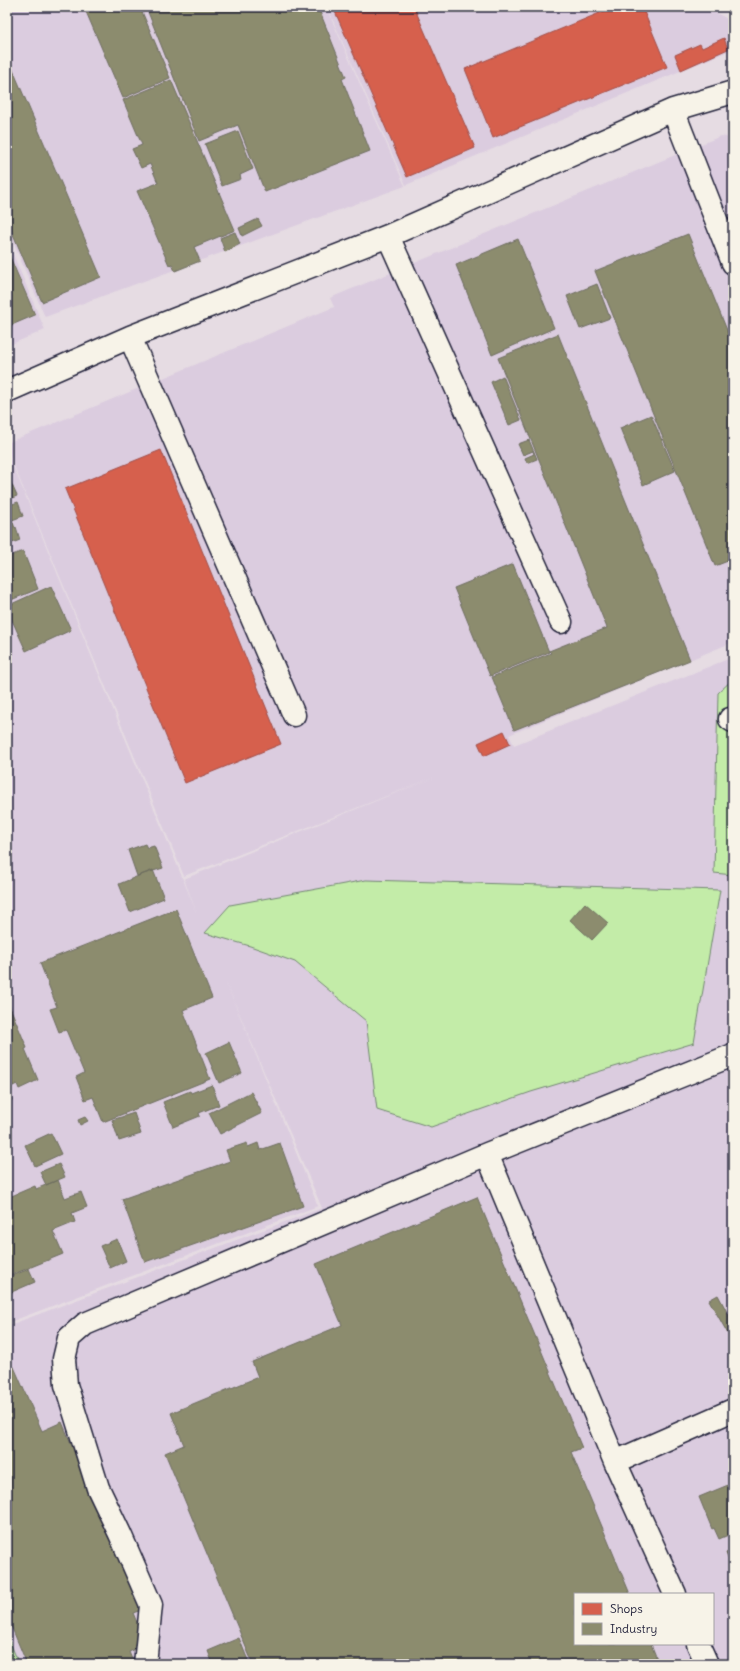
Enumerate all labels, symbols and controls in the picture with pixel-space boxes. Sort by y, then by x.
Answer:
legend [574,1593,714,1645]
text: Shops [610,1601,643,1616]
text: Industry [610,1621,657,1636]

